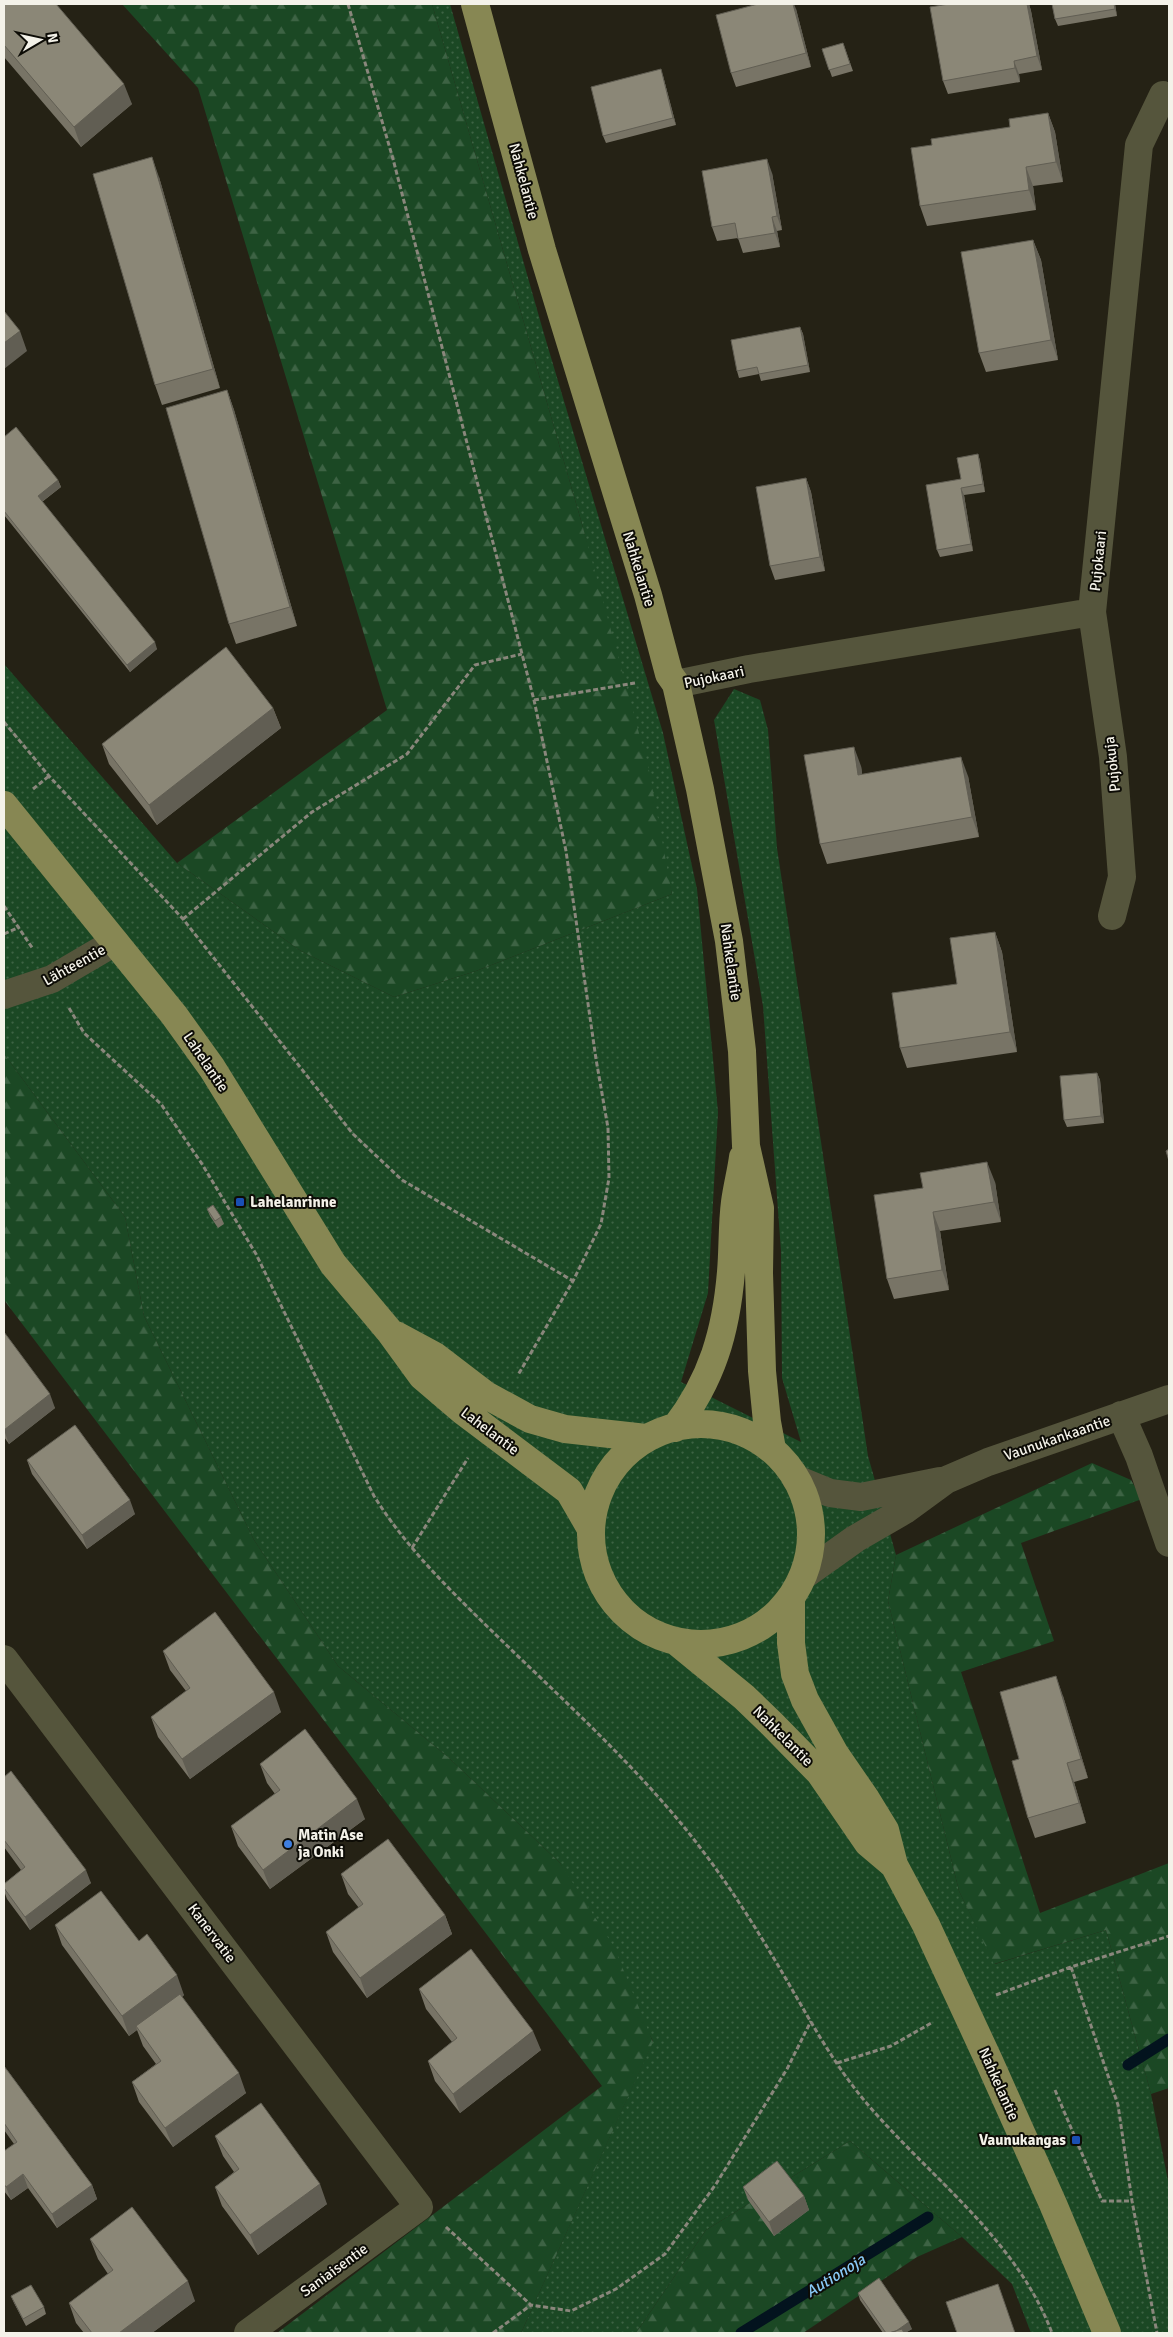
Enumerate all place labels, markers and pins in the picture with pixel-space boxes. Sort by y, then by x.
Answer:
place label: Lahelanrinne [250,1193,336,1211]
marker: Lahelanrinne [234,1196,246,1208]
place label: Matin Ase ja Onki [298,1826,363,1861]
marker: Matin Ase ja Onki [282,1838,294,1850]
place label: Vaunukangas [979,2131,1066,2149]
marker: Vaunukangas [1070,2134,1082,2146]

